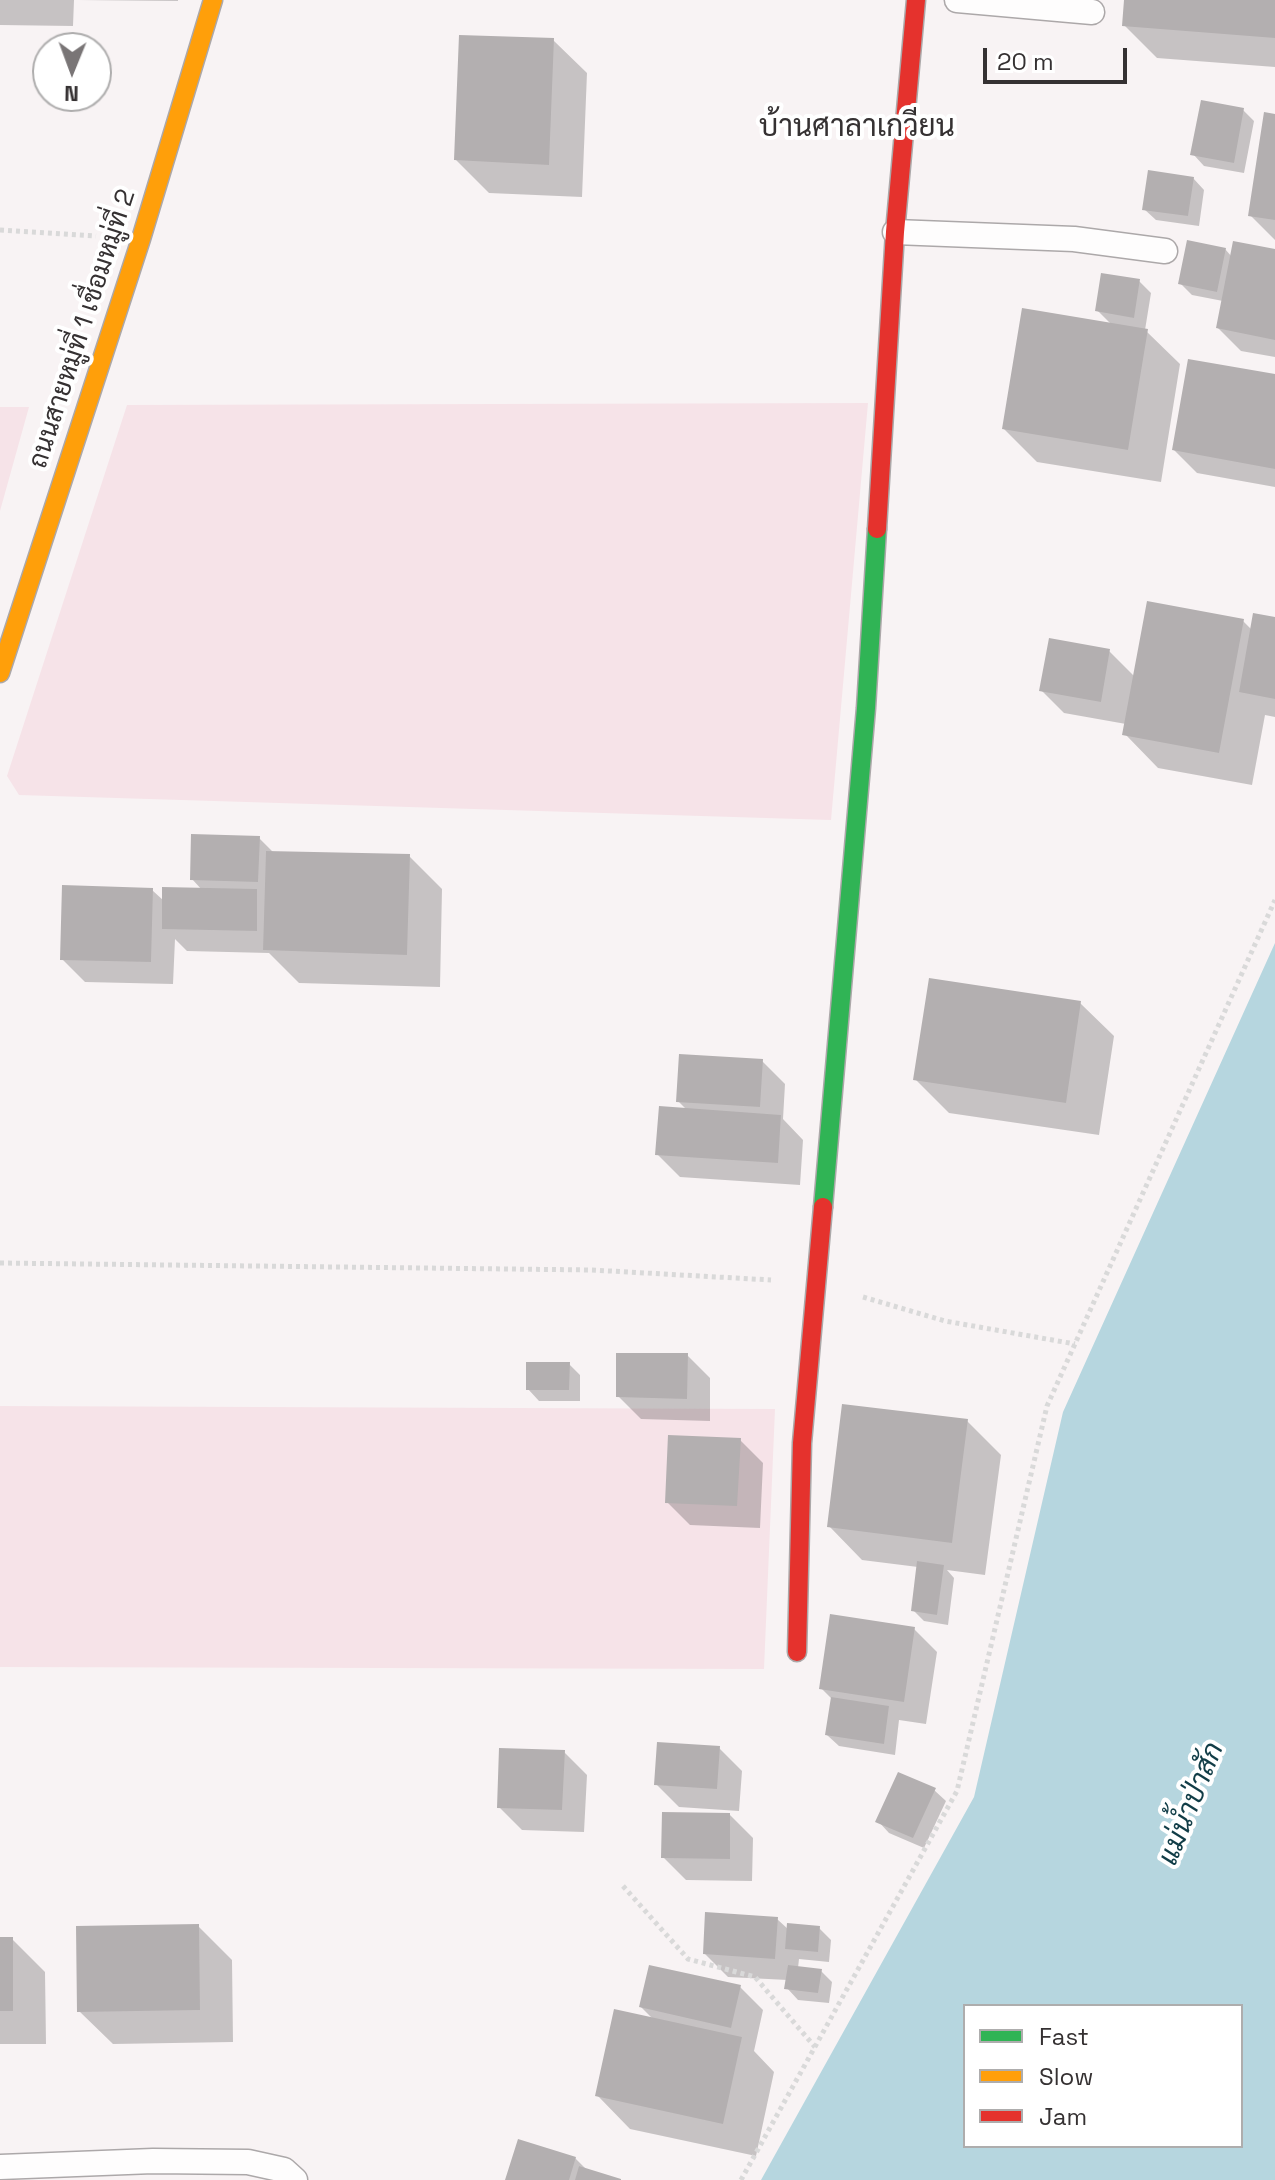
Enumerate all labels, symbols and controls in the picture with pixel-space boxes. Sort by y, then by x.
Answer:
north arrow [32,32,112,112]
scale bar [987,32,1131,82]
text: 20 m [997,46,1054,77]
text: N [64,80,79,108]
district label: บ้านศาลาเกวียน [759,110,955,146]
street label: ถนนสายหมู่ที่ 1 เชื่อมหมู่ที่ 2 [23,186,143,472]
water label: แม่น้ำป่าสัก [1152,1738,1232,1870]
legend [963,2004,1243,2148]
text: Fast [1039,2021,1089,2052]
text: Slow [1039,2061,1093,2092]
text: Jam [1039,2101,1087,2132]

